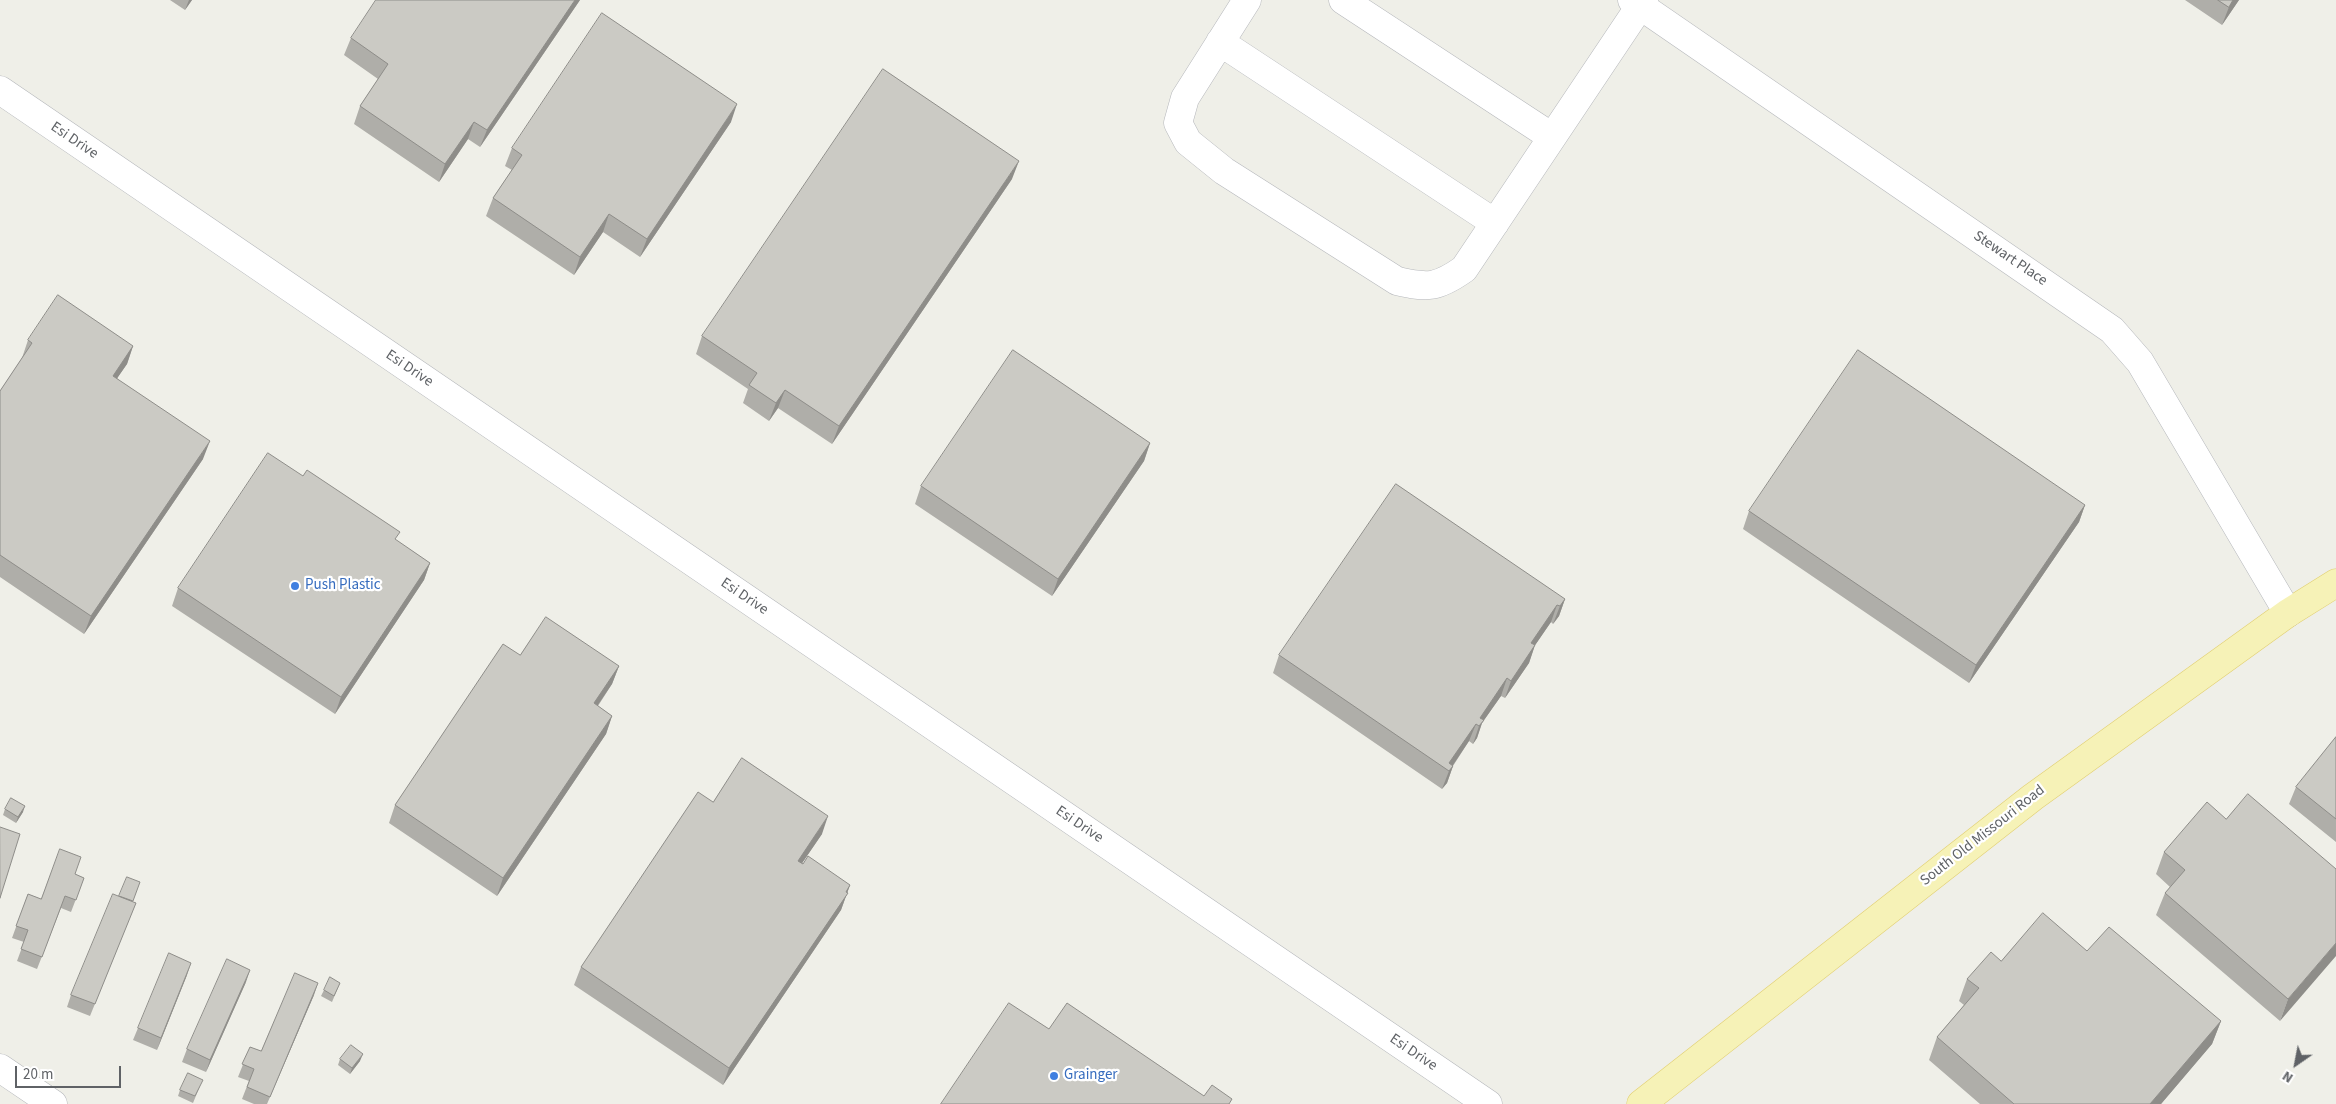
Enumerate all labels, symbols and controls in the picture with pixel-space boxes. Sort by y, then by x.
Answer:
street label: Esi Drive [47,119,101,163]
street label: Stewart Place [1970,228,2050,290]
street label: Esi Drive [382,347,436,391]
street label: Esi Drive [717,575,771,619]
place label: Push Plastic [305,577,381,595]
marker: Push Plastic [289,580,301,592]
street label: South Old Missouri Road [1917,782,2049,890]
street label: Esi Drive [1052,803,1106,847]
street label: Esi Drive [1386,1031,1440,1075]
north arrow [2271,1039,2321,1089]
scale bar [18,1056,124,1088]
text: 20 m [23,1064,53,1085]
text: N [2278,1066,2297,1088]
place label: Grainger [1064,1067,1118,1085]
marker: Grainger [1048,1070,1060,1082]

